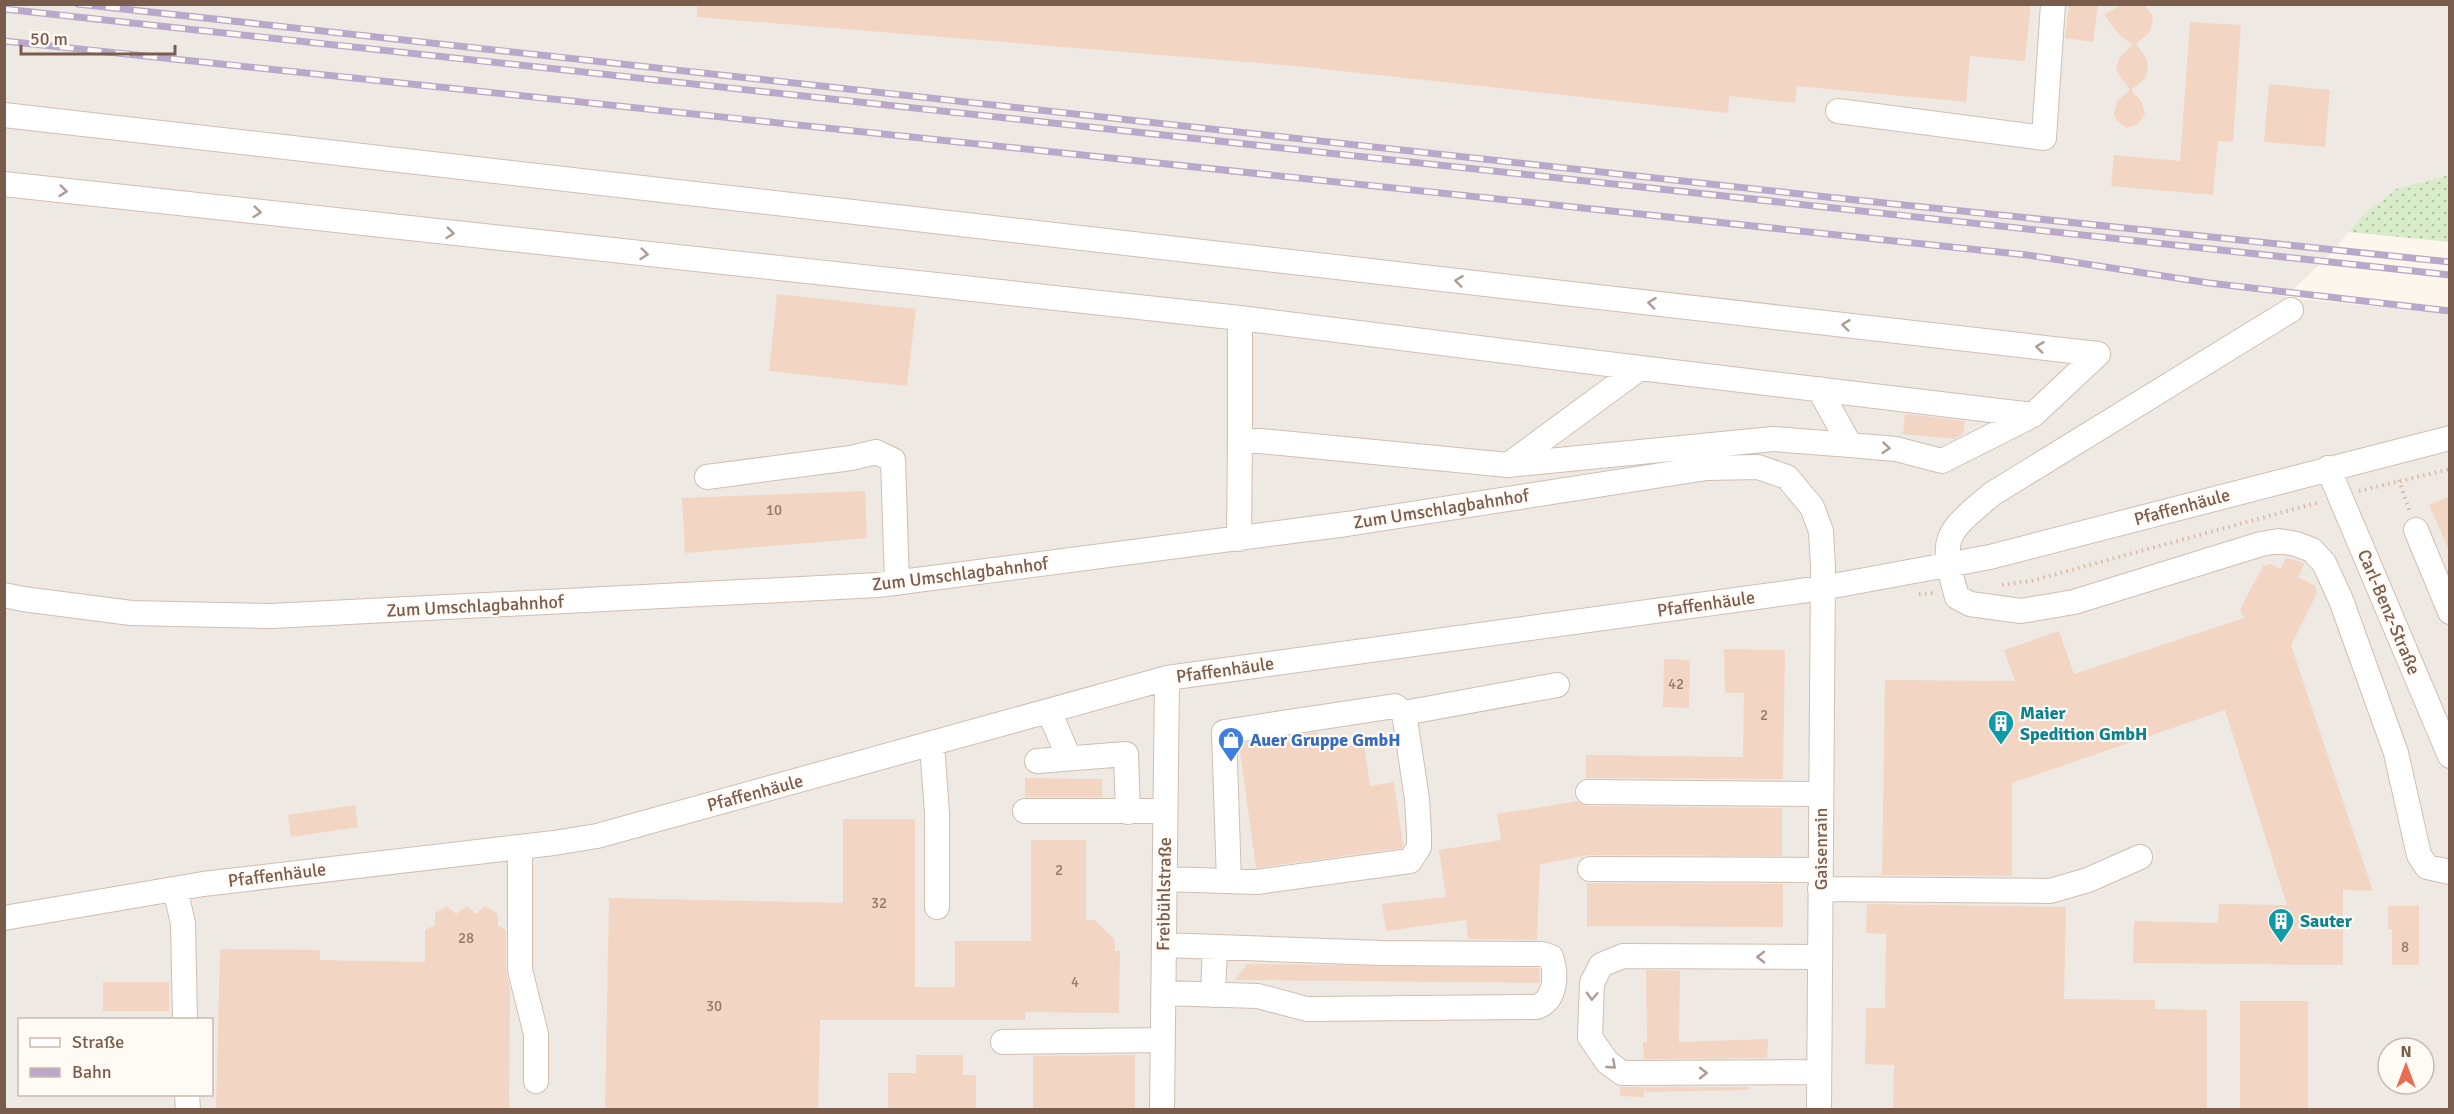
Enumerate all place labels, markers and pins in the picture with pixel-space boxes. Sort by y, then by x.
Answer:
place label: Maier Spedition GmbH [2020,702,2147,745]
building icon: Maier Spedition GmbH [1986,708,2016,746]
shop icon: Auer Gruppe GmbH [1216,725,1246,763]
place label: Auer Gruppe GmbH [1250,729,1401,751]
building icon: Sauter [2266,906,2296,944]
place label: Sauter [2300,910,2353,932]

